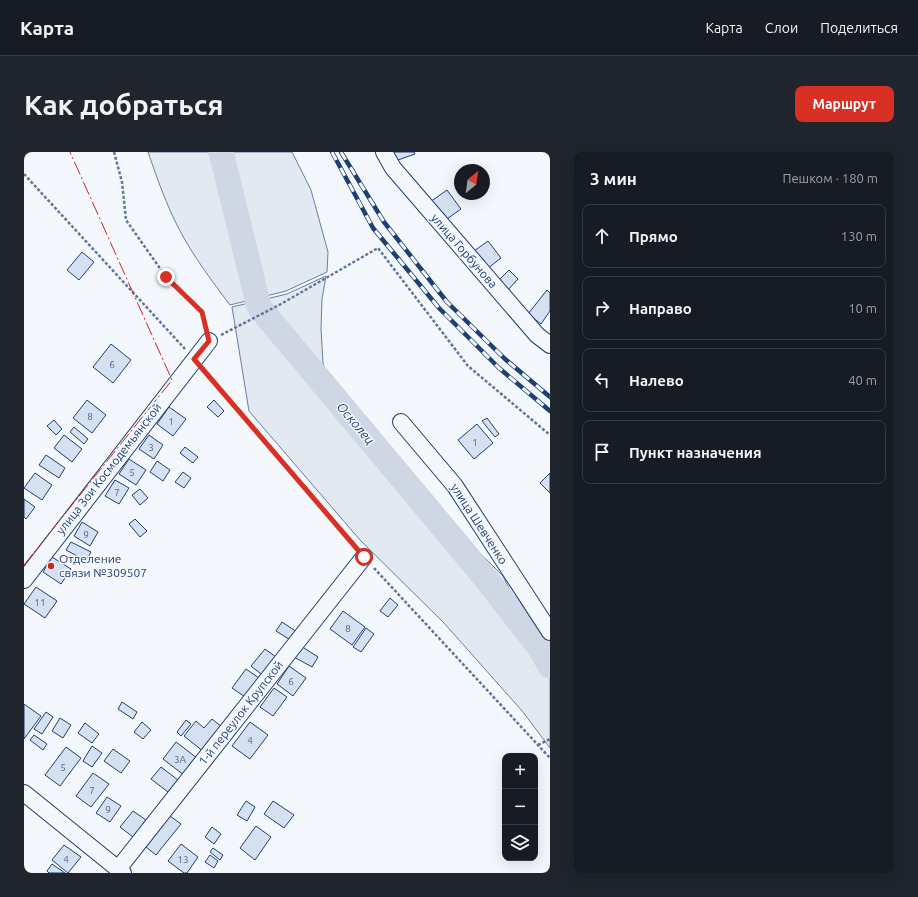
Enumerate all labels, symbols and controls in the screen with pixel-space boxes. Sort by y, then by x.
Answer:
text: Карта [20,17,74,39]
text: Карта [705,20,743,36]
text: Слои [765,20,798,36]
text: Поделиться [820,20,898,36]
button: Маршрут [795,86,894,122]
text: Как добраться [24,89,223,120]
north arrow [454,164,490,200]
text: 3 мин [590,169,637,188]
text: Пешком · 180 m [782,171,878,185]
street label: улица Горбунова [429,211,500,290]
icon: ahead [591,225,613,247]
text: Прямо [629,228,678,245]
text: 130 m [841,229,877,243]
route end [157,268,175,286]
icon: right [591,297,613,319]
text: Направо [629,300,692,317]
text: 10 m [848,301,877,315]
house number: 6 [109,359,115,370]
icon: left [591,369,613,391]
text: Налево [629,372,684,389]
text: 40 m [848,373,877,387]
water label: Осколец [334,399,378,447]
street label: улица Зои Космодемьянской [53,401,164,537]
house number: 8 [87,411,93,422]
house number: 1 [168,416,174,427]
house number: 1 [472,437,478,448]
icon: arrive [591,441,613,463]
house number: 3 [148,442,154,453]
text: Пункт назначения [629,444,762,461]
house number: 5 [129,467,135,478]
street label: улица Шевченко [449,481,510,566]
house number: 7 [114,487,120,498]
house number: 9 [83,529,89,540]
route start [355,548,373,566]
place label: Отделение связи №309507 [59,552,147,579]
marker: Отделение связи №309507 [46,561,56,571]
house number: 11 [34,597,46,608]
house number: 8 [345,623,351,634]
street label: 1-й переулок Крупской [196,658,285,767]
house number: 6 [288,676,294,687]
house number: 4 [247,735,253,746]
map controls [502,753,538,861]
button: + [502,753,538,789]
house number: 3А [174,754,187,765]
house number: 5 [60,762,66,773]
house number: 7 [89,785,95,796]
button: − [502,789,538,825]
house number: 9 [105,804,111,815]
button: layers [502,825,538,861]
house number: 4 [63,854,69,865]
house number: 13 [177,854,189,865]

